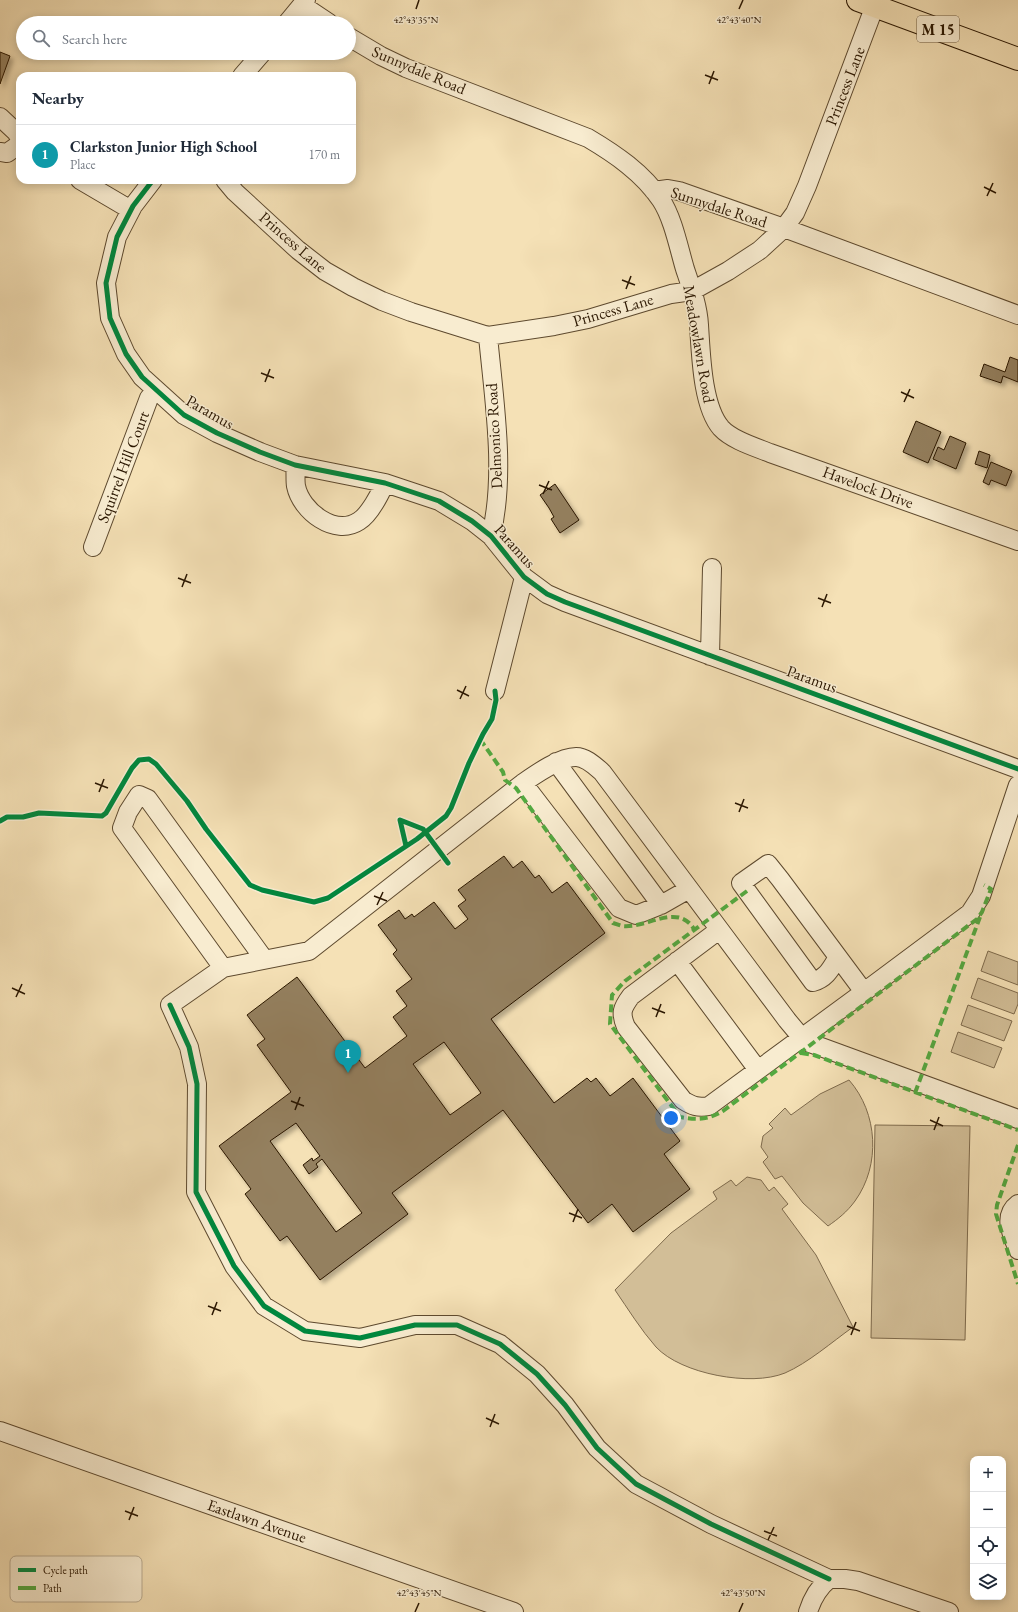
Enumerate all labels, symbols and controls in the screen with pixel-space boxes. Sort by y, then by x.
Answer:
text: 42°43'35"N [394,13,439,26]
text: 42°43'40"N [717,13,762,26]
search box [16,16,356,60]
road number: M 15 [917,16,959,42]
icon: search [30,27,52,49]
text: Search here [62,29,127,48]
street label: Sunnydale Road [369,41,470,100]
street label: Princess Lane [820,44,870,128]
text: Nearby [32,87,84,109]
text: Clarkston Junior High School [70,137,257,156]
text: 1 [42,146,48,163]
text: 170 m [309,146,340,163]
text: Place [70,156,96,173]
street label: Sunnydale Road [668,182,771,233]
street label: Princess Lane [255,207,331,277]
street label: Meadowlawn Road [678,283,720,406]
street label: Princess Lane [570,288,656,332]
street label: Delmonico Road [481,382,507,489]
street label: Paramus [182,390,238,434]
street label: Squirrel Hill Court [92,408,154,526]
street label: Havelock Drive [820,461,916,513]
street label: Paramus [490,520,540,572]
street label: Paramus [784,660,840,698]
pin: 1 [335,1040,361,1073]
your location [661,1108,681,1128]
map controls [970,1456,1006,1600]
button: + [970,1456,1006,1492]
button: − [970,1492,1006,1528]
street label: Eastlawn Avenue [205,1494,309,1548]
button: locate [970,1528,1006,1564]
legend [10,1556,142,1602]
text: Cycle path [43,1563,88,1577]
button: layers [970,1564,1006,1600]
text: Path [43,1581,62,1595]
text: 42°43'45"N [397,1586,442,1599]
text: 42°43'50"N [721,1586,766,1599]

